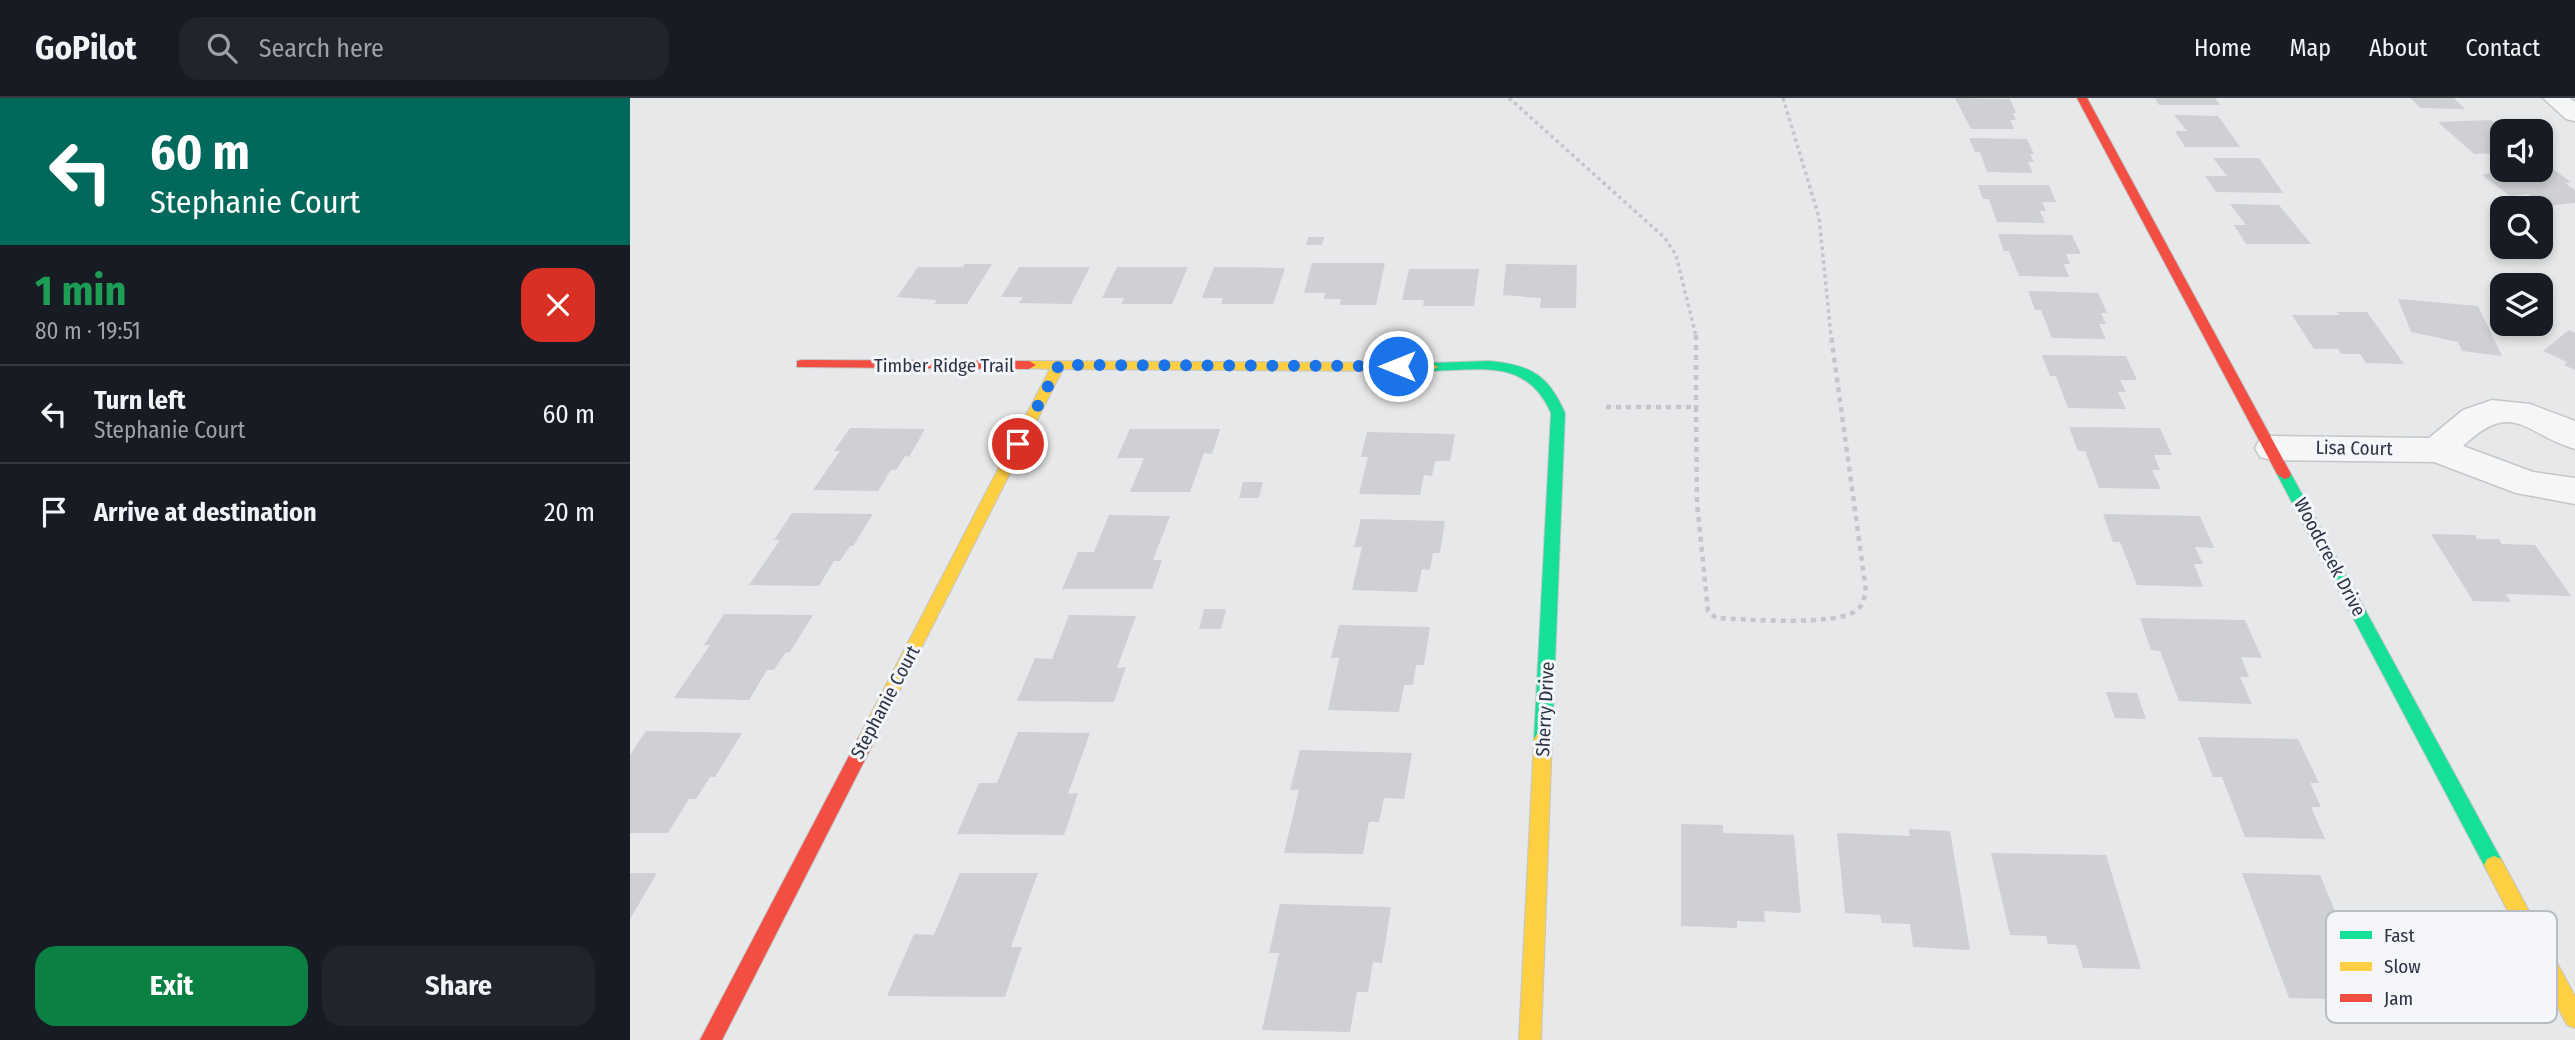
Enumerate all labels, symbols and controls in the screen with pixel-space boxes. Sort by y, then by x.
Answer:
search box [179,17,669,80]
text: GoPilot [35,28,137,68]
icon: search [203,29,241,67]
text: Search here [259,33,384,64]
text: Home [2194,34,2251,62]
text: Map [2289,34,2331,62]
text: About [2369,34,2427,62]
text: Contact [2465,34,2540,62]
map controls [2490,119,2553,336]
button: sound [2490,119,2553,182]
text: 60 m [150,123,250,182]
icon: left [35,126,126,217]
text: Stephanie Court [150,183,360,221]
button: search [2490,196,2553,259]
text: 1 min [35,266,126,316]
button: close [521,268,595,342]
button: layers [2490,273,2553,336]
text: 80 m · 19:51 [35,317,141,345]
position arrow [1361,329,1435,403]
street label: Timber Ridge Trail [874,354,1014,377]
text: Turn left [94,385,186,416]
icon: left [35,395,73,433]
text: 60 m [542,399,595,430]
pin [988,414,1048,474]
text: Stephanie Court [94,416,245,444]
icon: arrive [999,425,1037,463]
street label: Lisa Court [2315,436,2393,460]
icon: arrive [35,493,73,531]
street label: Woodcreek Drive [2289,494,2371,620]
text: Arrive at destination [94,497,317,528]
text: 20 m [544,497,595,528]
street label: Stephanie Court [846,641,925,763]
street label: Sherry Drive [1531,661,1559,757]
legend [2326,911,2557,1023]
text: Fast [2384,924,2415,947]
button: Exit [35,946,308,1026]
button: Share [322,946,595,1026]
text: Slow [2384,955,2421,978]
text: Jam [2384,987,2413,1010]

